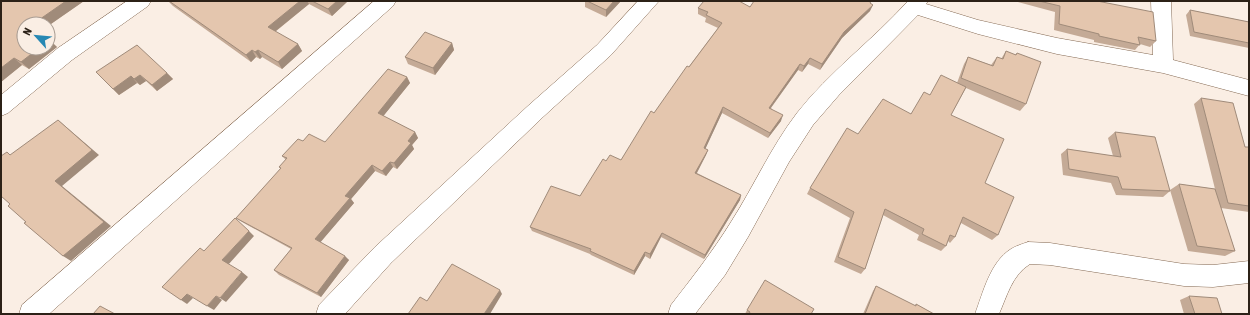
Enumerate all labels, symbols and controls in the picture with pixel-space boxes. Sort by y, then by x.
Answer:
north arrow [16,16,56,56]
text: N [20,26,34,37]

